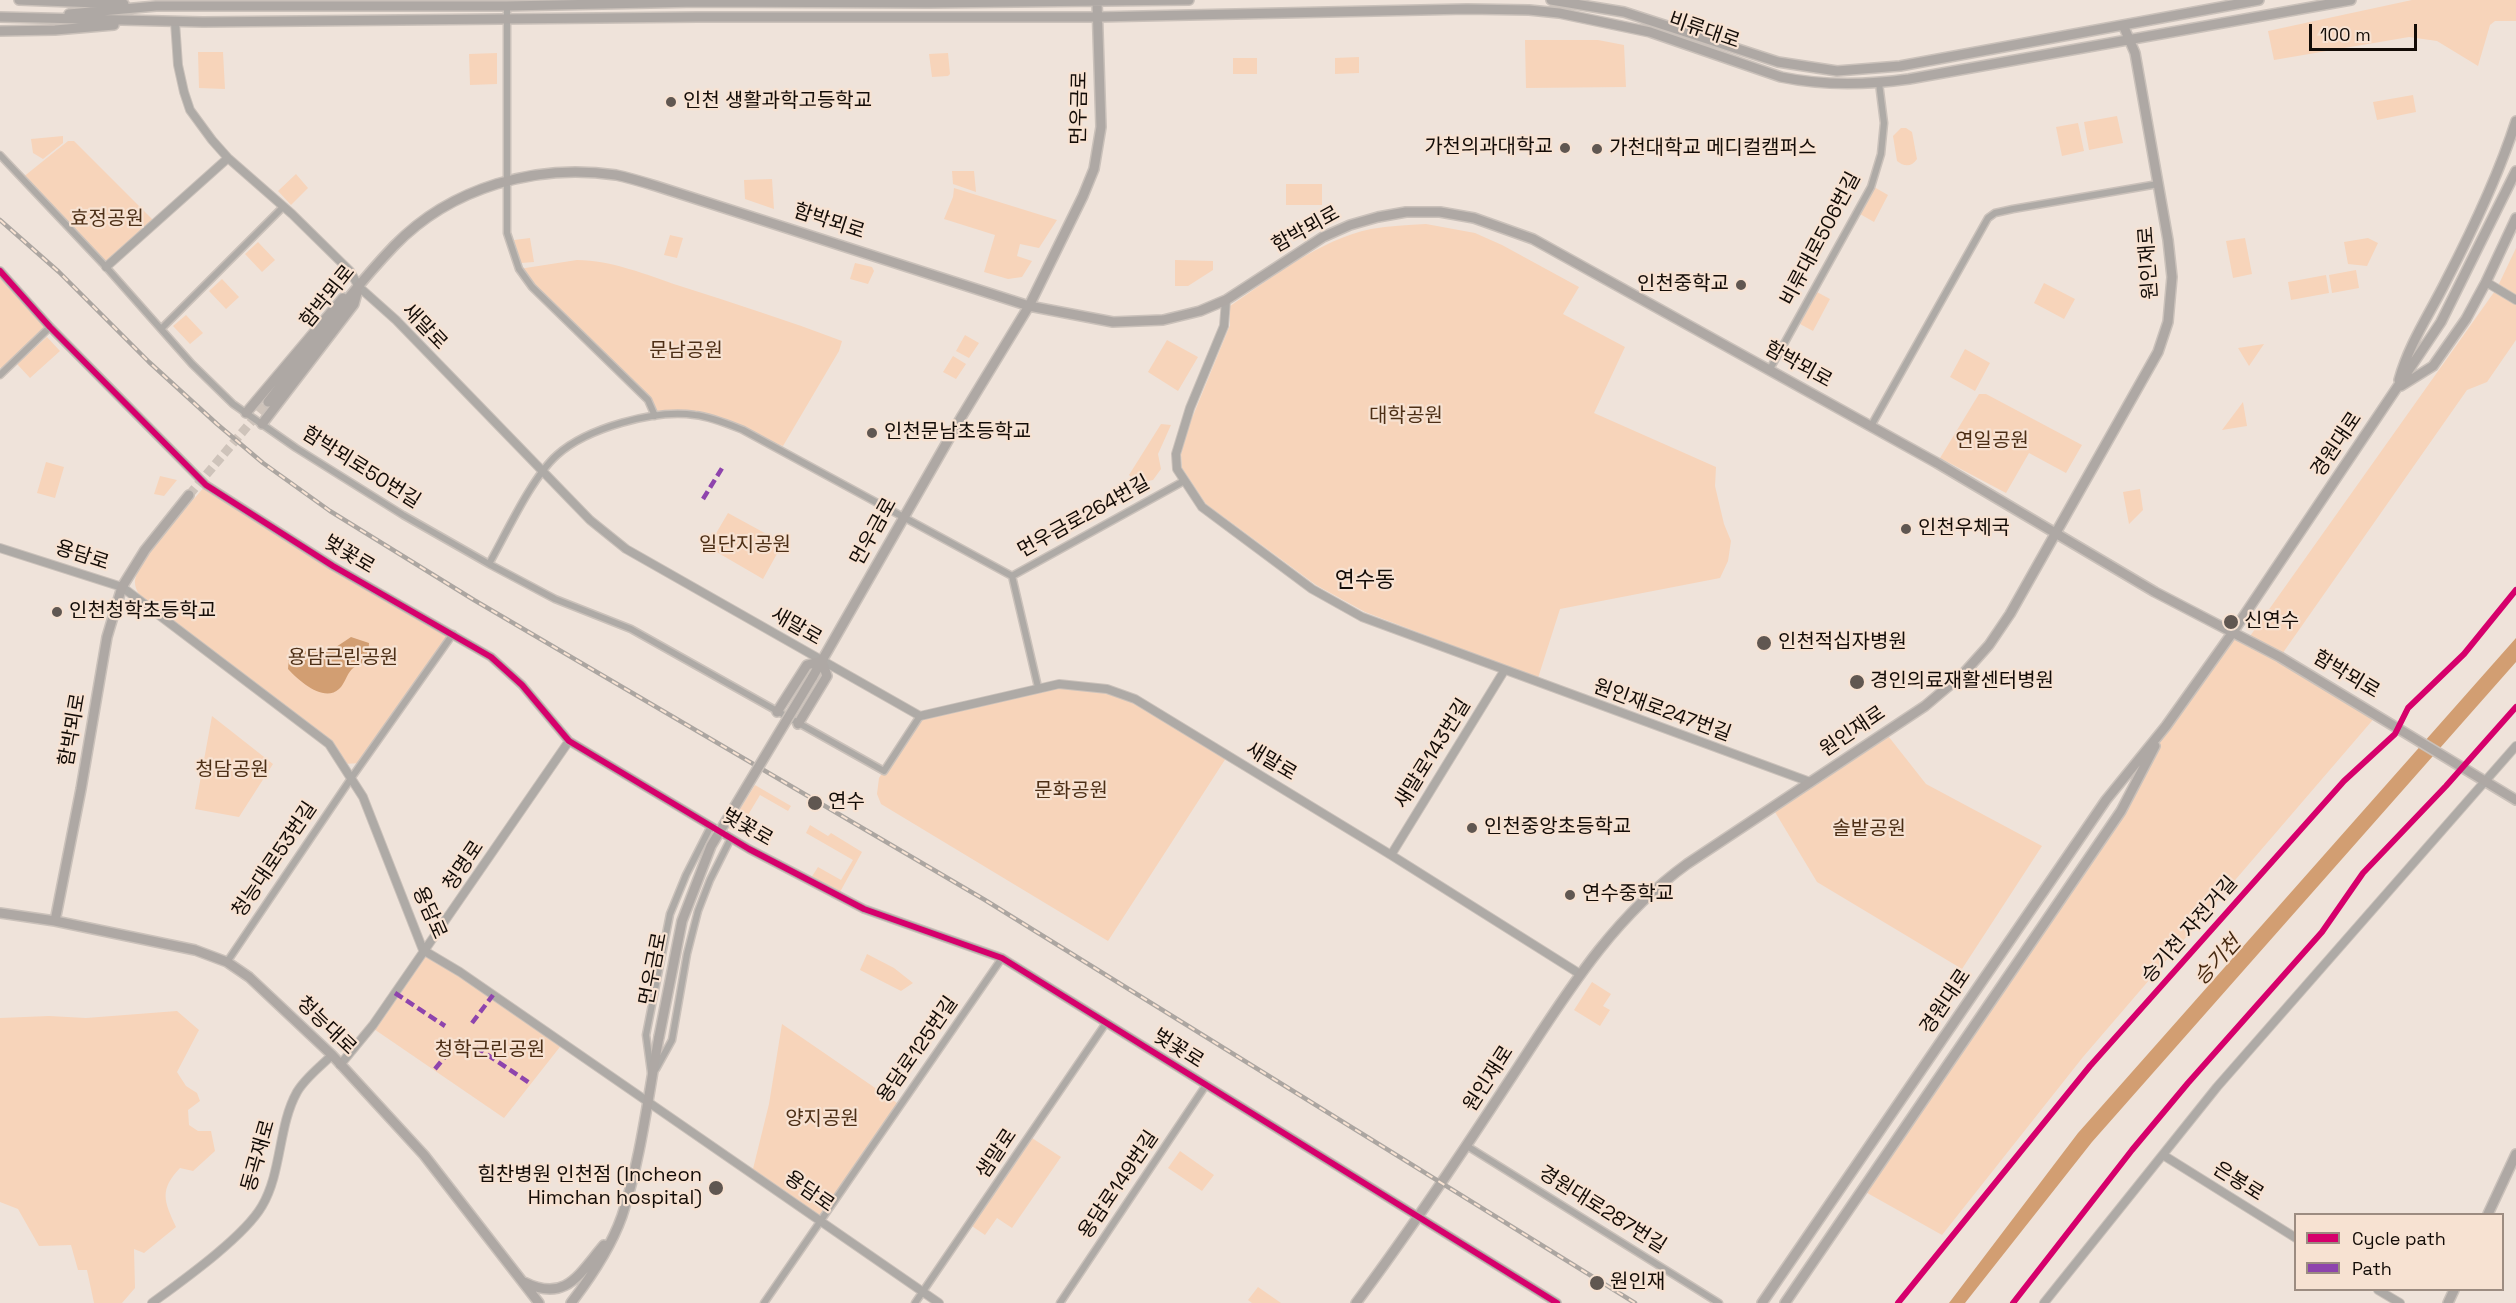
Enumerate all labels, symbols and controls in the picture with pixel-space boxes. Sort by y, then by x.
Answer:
street label: 비류대로 [1665,8,1743,54]
scale bar [2312,12,2420,50]
text: 100 m [2320,23,2371,46]
street label: 먼우금로 [1067,71,1093,145]
place label: 인천 생활과학고등학교 [683,90,872,114]
marker: 인천 생활과학고등학교 [664,95,678,109]
place label: 가천의과대학교 [1424,136,1553,160]
place label: 가천대학교 메디컬캠퍼스 [1609,137,1817,161]
marker: 가천의과대학교 [1558,141,1572,155]
marker: 가천대학교 메디컬캠퍼스 [1590,142,1604,156]
street label: 비류대로506번길 [1776,168,1866,310]
street label: 함박뫼로 [790,199,868,245]
street label: 함박뫼로 [1268,202,1344,258]
park label: 효정공원 [70,208,144,232]
street label: 원인재로 [2134,225,2164,301]
street label: 함박뫼로 [296,261,360,333]
place label: 인천중학교 [1637,273,1729,297]
marker: 인천중학교 [1734,278,1748,292]
street label: 새말로 [396,299,452,355]
street label: 함박뫼로 [1760,337,1836,393]
park label: 문남공원 [649,340,723,364]
park label: 대학공원 [1369,405,1443,429]
street label: 경원대로 [2306,408,2368,482]
place label: 인천문남초등학교 [884,421,1031,445]
street label: 함박뫼로50번길 [297,422,425,514]
marker: 인천문남초등학교 [865,426,879,440]
park label: 연일공원 [1955,430,2029,454]
street label: 먼우금로264번길 [1014,471,1154,563]
street label: 먼우금로 [846,494,902,570]
place label: 인천우체국 [1918,517,2010,541]
marker: 인천우체국 [1899,522,1913,536]
street label: 벚꽃로 [319,530,379,580]
park label: 일단지공원 [699,534,791,558]
street label: 용담로 [52,536,112,576]
district label: 연수동 [1335,568,1395,594]
place label: 인천청학초등학교 [69,600,216,624]
street label: 새말로 [766,603,826,651]
marker: 인천청학초등학교 [50,605,64,619]
place label: 신연수 [2244,610,2299,634]
marker: 신연수 [2222,613,2240,631]
place label: 인천적십자병원 [1778,631,1907,655]
marker: 인천적십자병원 [1755,634,1773,652]
street label: 함박뫼로 [2308,646,2384,704]
park label: 용담근린공원 [288,647,398,671]
place label: 경인의료재활센터병원 [1870,670,2054,694]
marker: 경인의료재활센터병원 [1848,673,1866,691]
street label: 원인재로247번길 [1590,675,1734,747]
street label: 함박뫼로 [55,692,91,768]
street label: 새말로143번길 [1390,695,1476,813]
street label: 원인재로 [1816,701,1890,763]
street label: 새말로 [1241,737,1301,787]
park label: 청담공원 [195,759,269,783]
park label: 문화공원 [1034,780,1108,804]
place label: 연수 [828,791,865,815]
marker: 연수 [806,794,824,812]
street label: 청능대로53번길 [227,798,323,922]
street label: 벚꽃로 [717,804,777,852]
place label: 인천중앙초등학교 [1484,816,1631,840]
park label: 솔밭공원 [1832,818,1906,842]
marker: 인천중앙초등학교 [1465,821,1479,835]
street label: 청명로 [439,836,489,896]
street label: 승기천 자전거길 [2137,872,2243,988]
street label: 용담로 [407,883,451,943]
place label: 연수중학교 [1582,883,1674,907]
marker: 연수중학교 [1563,888,1577,902]
street label: 먼우금로 [635,931,673,1007]
water label: 승기천 [2189,931,2247,991]
street label: 경원대로 [1915,965,1977,1039]
street label: 청능대로 [291,992,361,1060]
street label: 용담로125번길 [872,992,964,1108]
street label: 벚꽃로 [1148,1024,1208,1074]
park label: 청학근린공원 [435,1039,545,1063]
street label: 원인재로 [1459,1042,1519,1116]
park label: 양지공원 [785,1108,859,1132]
street label: 동곡재로 [237,1117,281,1195]
street label: 샘말로 [972,1124,1022,1184]
street label: 용담로149번길 [1074,1126,1164,1244]
street label: 은봉로 [2208,1157,2268,1207]
street label: 경원대로287번길 [1534,1161,1670,1259]
place label: 힘찬병원 인천점 (Incheon Himchan hospital) [478,1164,702,1211]
street label: 용담로 [780,1166,838,1218]
marker: 힘찬병원 인천점 (Incheon Himchan hospital) [707,1179,725,1197]
legend [2294,1213,2504,1291]
text: Cycle path [2352,1227,2446,1250]
text: Path [2352,1257,2392,1280]
place label: 원인재 [1610,1271,1665,1295]
marker: 원인재 [1588,1274,1606,1292]

